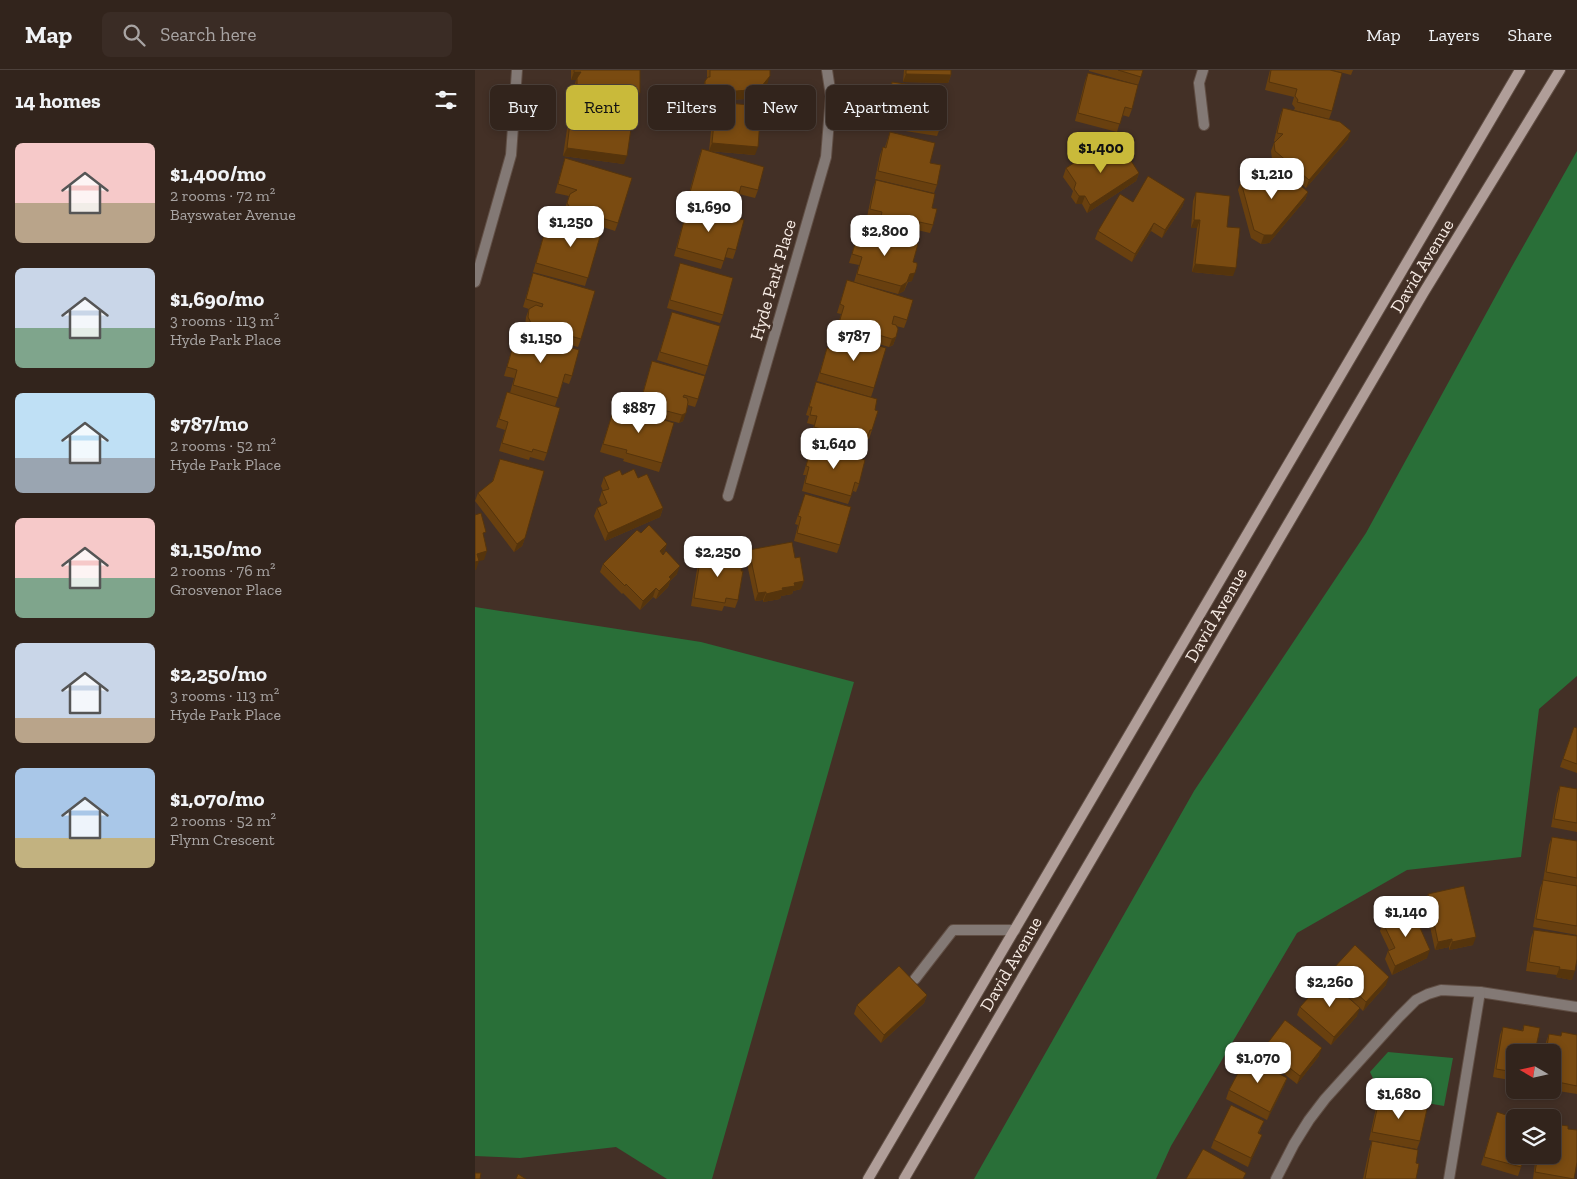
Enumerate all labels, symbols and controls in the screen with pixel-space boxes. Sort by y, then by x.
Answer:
search box [102,12,452,57]
text: Map [25,20,72,49]
icon: search [120,21,148,49]
text: Search here [160,23,257,46]
text: Map [1366,24,1401,46]
text: Layers [1429,24,1480,46]
text: Share [1508,24,1552,46]
chip: Buy [490,85,556,130]
chip: Rent [566,85,638,130]
chip: Filters [648,85,735,130]
chip: New [745,85,816,130]
chip: Apartment [826,85,947,130]
icon: filters [432,86,460,114]
text: 14 homes [15,88,101,113]
pin: $1,400 [1060,132,1142,174]
text: $1,400 [1078,138,1124,157]
pin: $1,210 [1231,158,1313,200]
text: $1,400/mo [170,161,266,186]
icon: home [55,163,115,223]
text: $1,210 [1251,164,1293,183]
text: 2 rooms · 72 m² [170,186,275,205]
pin: $1,690 [668,190,750,233]
text: $1,690 [687,197,731,216]
text: Bayswater Avenue [170,205,296,224]
pin: $1,250 [530,206,612,248]
text: $1,250 [549,212,593,231]
pin: $2,800 [844,214,926,257]
street label: David Avenue [1385,215,1459,317]
street label: Hyde Park Place [745,217,801,343]
text: $2,800 [861,221,909,240]
text: $1,690/mo [170,286,264,311]
icon: home [55,288,115,348]
text: 3 rooms · 113 m² [170,311,279,330]
pin: $787 [824,320,884,362]
pin: $1,150 [500,322,582,364]
text: $787 [838,326,870,345]
text: $1,150 [520,328,562,347]
text: Hyde Park Place [170,330,281,349]
pin: $887 [609,392,669,434]
text: $887 [622,398,656,417]
text: $787/mo [170,411,248,436]
icon: home [55,413,115,473]
pin: $1,640 [793,428,875,470]
text: $1,640 [812,434,856,453]
text: 2 rooms · 52 m² [170,436,276,455]
text: Hyde Park Place [170,455,281,474]
text: $1,150/mo [170,536,261,561]
pin: $2,250 [677,536,759,578]
icon: home [55,538,115,598]
text: $2,250 [695,542,741,561]
text: 2 rooms · 76 m² [170,561,276,580]
street label: David Avenue [1180,564,1252,666]
text: Grosvenor Place [170,580,282,599]
text: $2,250/mo [170,661,267,686]
icon: home [55,663,115,723]
text: 3 rooms · 113 m² [170,686,279,705]
text: Hyde Park Place [170,705,281,724]
text: $1,070/mo [170,786,265,811]
icon: home [55,788,115,848]
text: 2 rooms · 52 m² [170,811,276,830]
text: Flynn Crescent [170,830,275,849]
pin: $1,140 [1365,896,1447,938]
text: $1,140 [1385,902,1427,921]
street label: David Avenue [975,913,1047,1015]
pin: $2,260 [1289,966,1371,1008]
text: $2,260 [1307,972,1353,991]
pin: $1,070 [1217,1042,1299,1084]
north arrow [1506,1044,1561,1099]
map controls [1506,1044,1561,1164]
text: $1,070 [1236,1048,1280,1067]
pin: $1,680 [1358,1078,1440,1120]
text: $1,680 [1377,1084,1421,1103]
button: layers [1506,1109,1561,1164]

